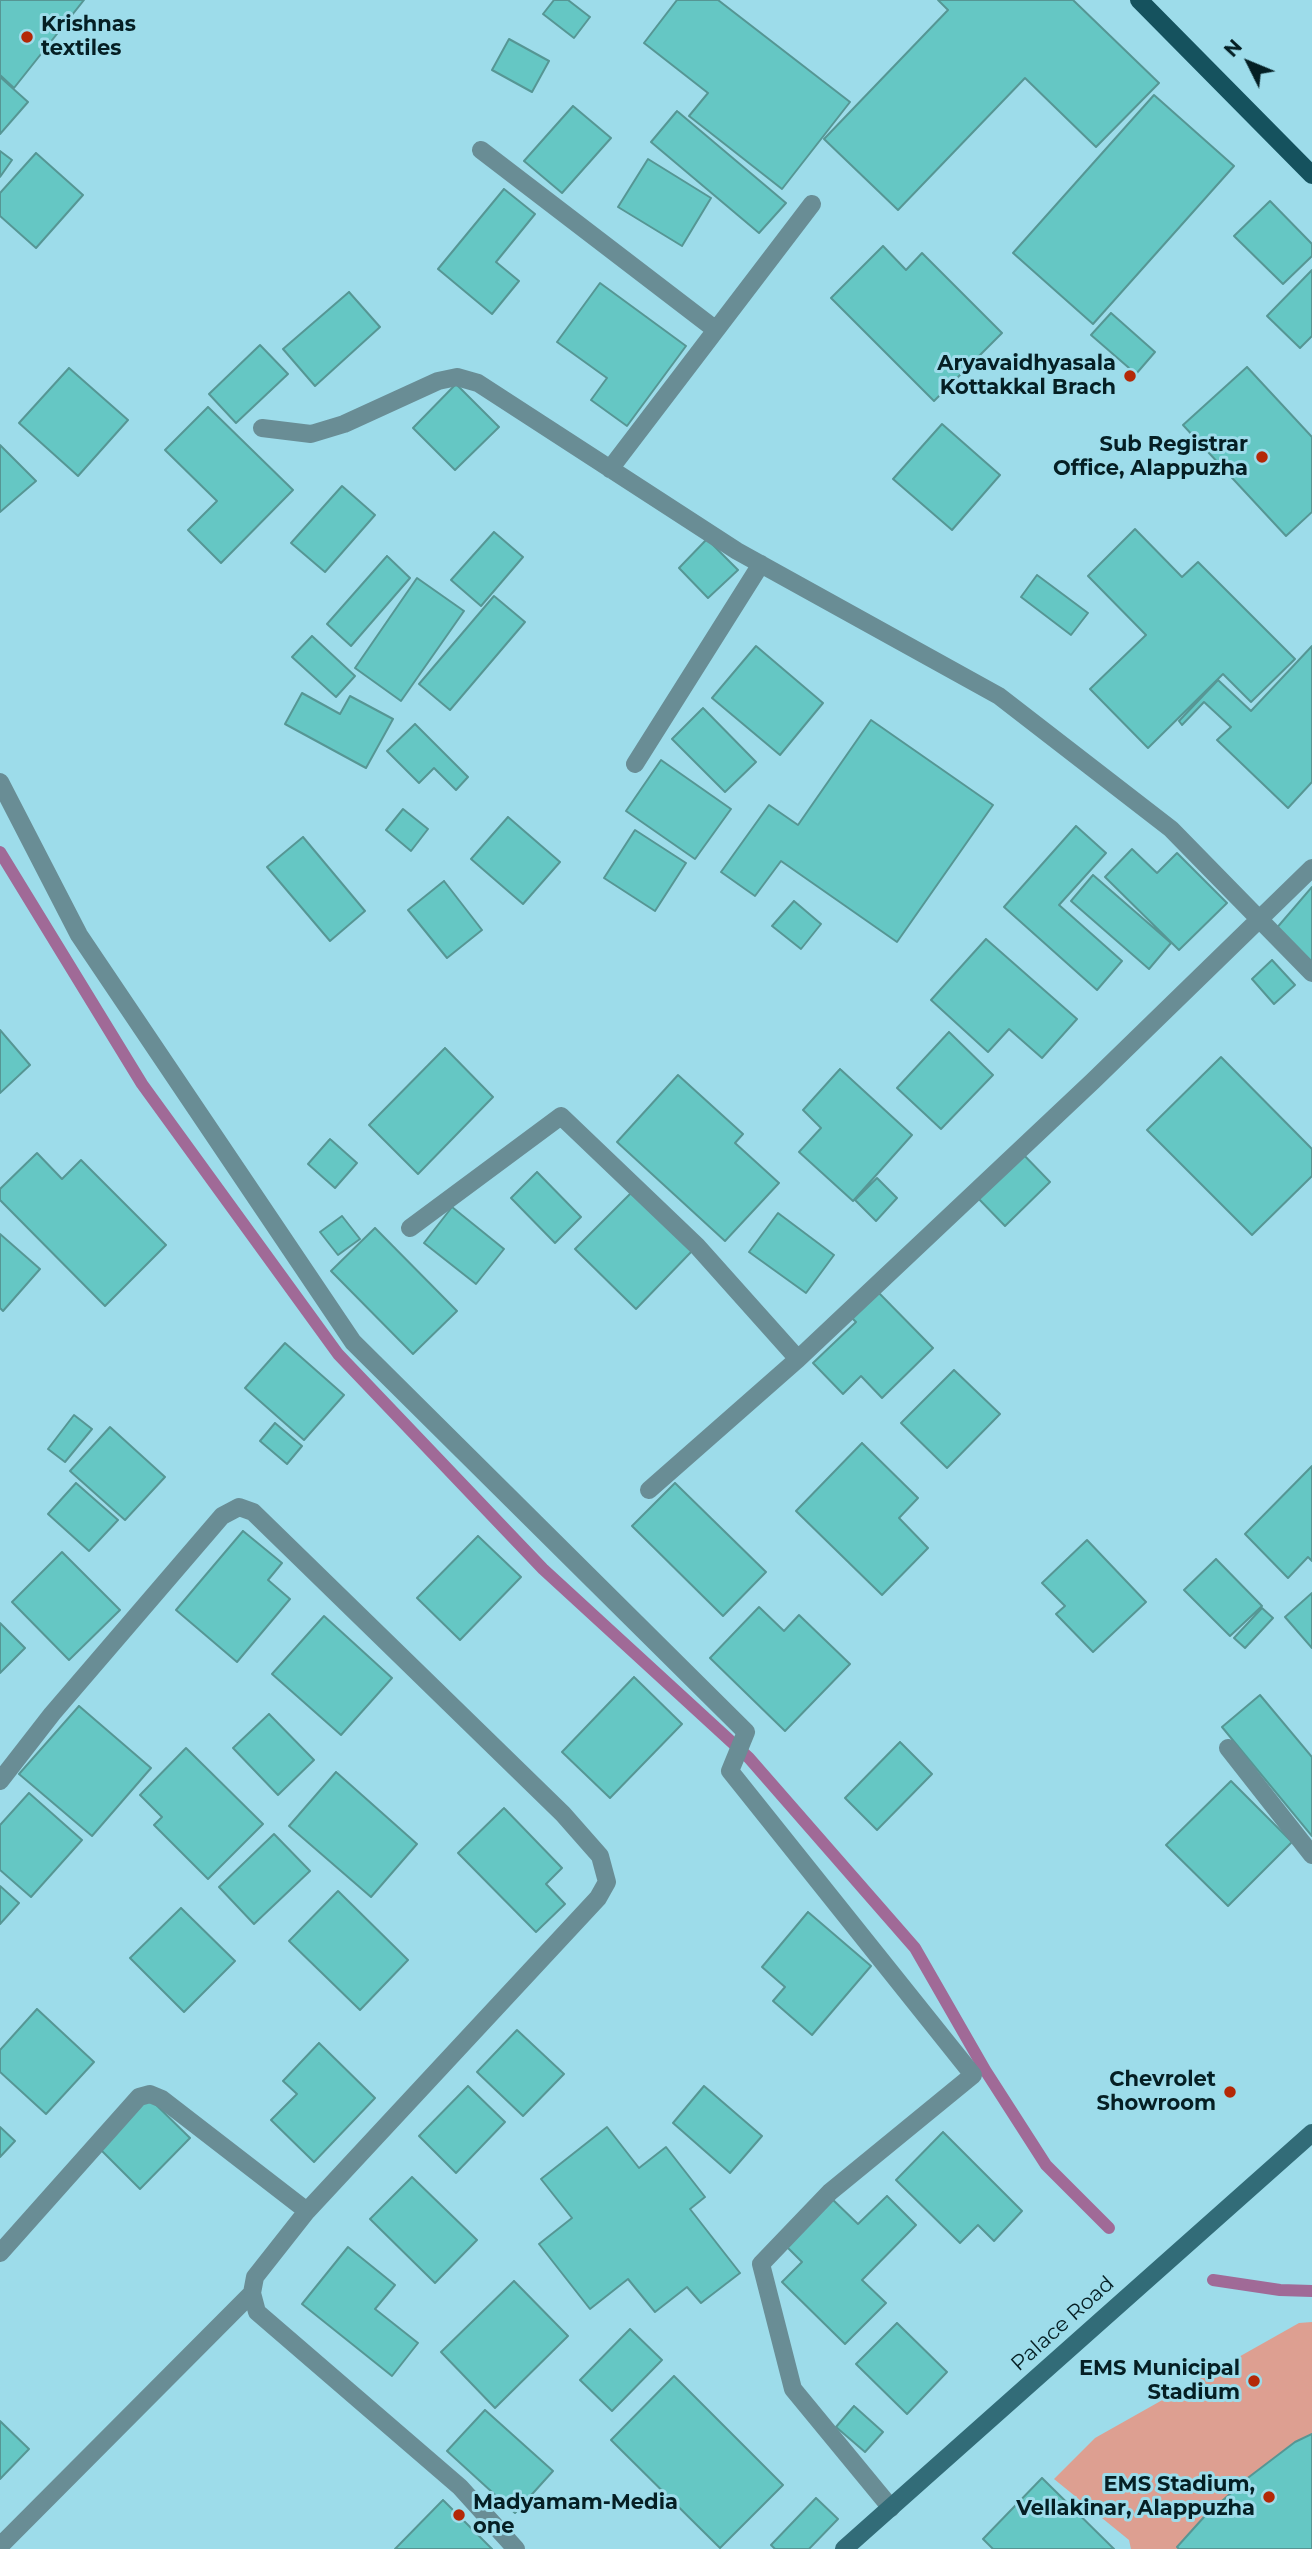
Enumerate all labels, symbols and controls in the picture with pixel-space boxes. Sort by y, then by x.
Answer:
place label: Krishnas textiles [41,12,136,62]
north arrow [1214,28,1284,98]
marker: Krishnas textiles [19,29,35,45]
text: N [1220,35,1247,62]
place label: Aryavaidhyasala Kottakkal Brach [937,351,1116,401]
marker: Aryavaidhyasala Kottakkal Brach [1122,368,1138,384]
place label: Sub Registrar Office, Alappuzha [1053,432,1248,482]
marker: Sub Registrar Office, Alappuzha [1254,449,1270,465]
place label: Chevrolet Showroom [1096,2067,1216,2117]
marker: Chevrolet Showroom [1222,2084,1238,2100]
street label: Palace Road [1006,2271,1120,2377]
place label: EMS Municipal Stadium [1079,2356,1240,2406]
marker: EMS Municipal Stadium [1246,2373,1262,2389]
place label: EMS Stadium, Vellakinar, Alappuzha [1016,2472,1255,2522]
marker: EMS Stadium, Vellakinar, Alappuzha [1261,2489,1277,2505]
place label: Madyamam-Media one [473,2490,678,2540]
marker: Madyamam-Media one [451,2507,467,2523]

